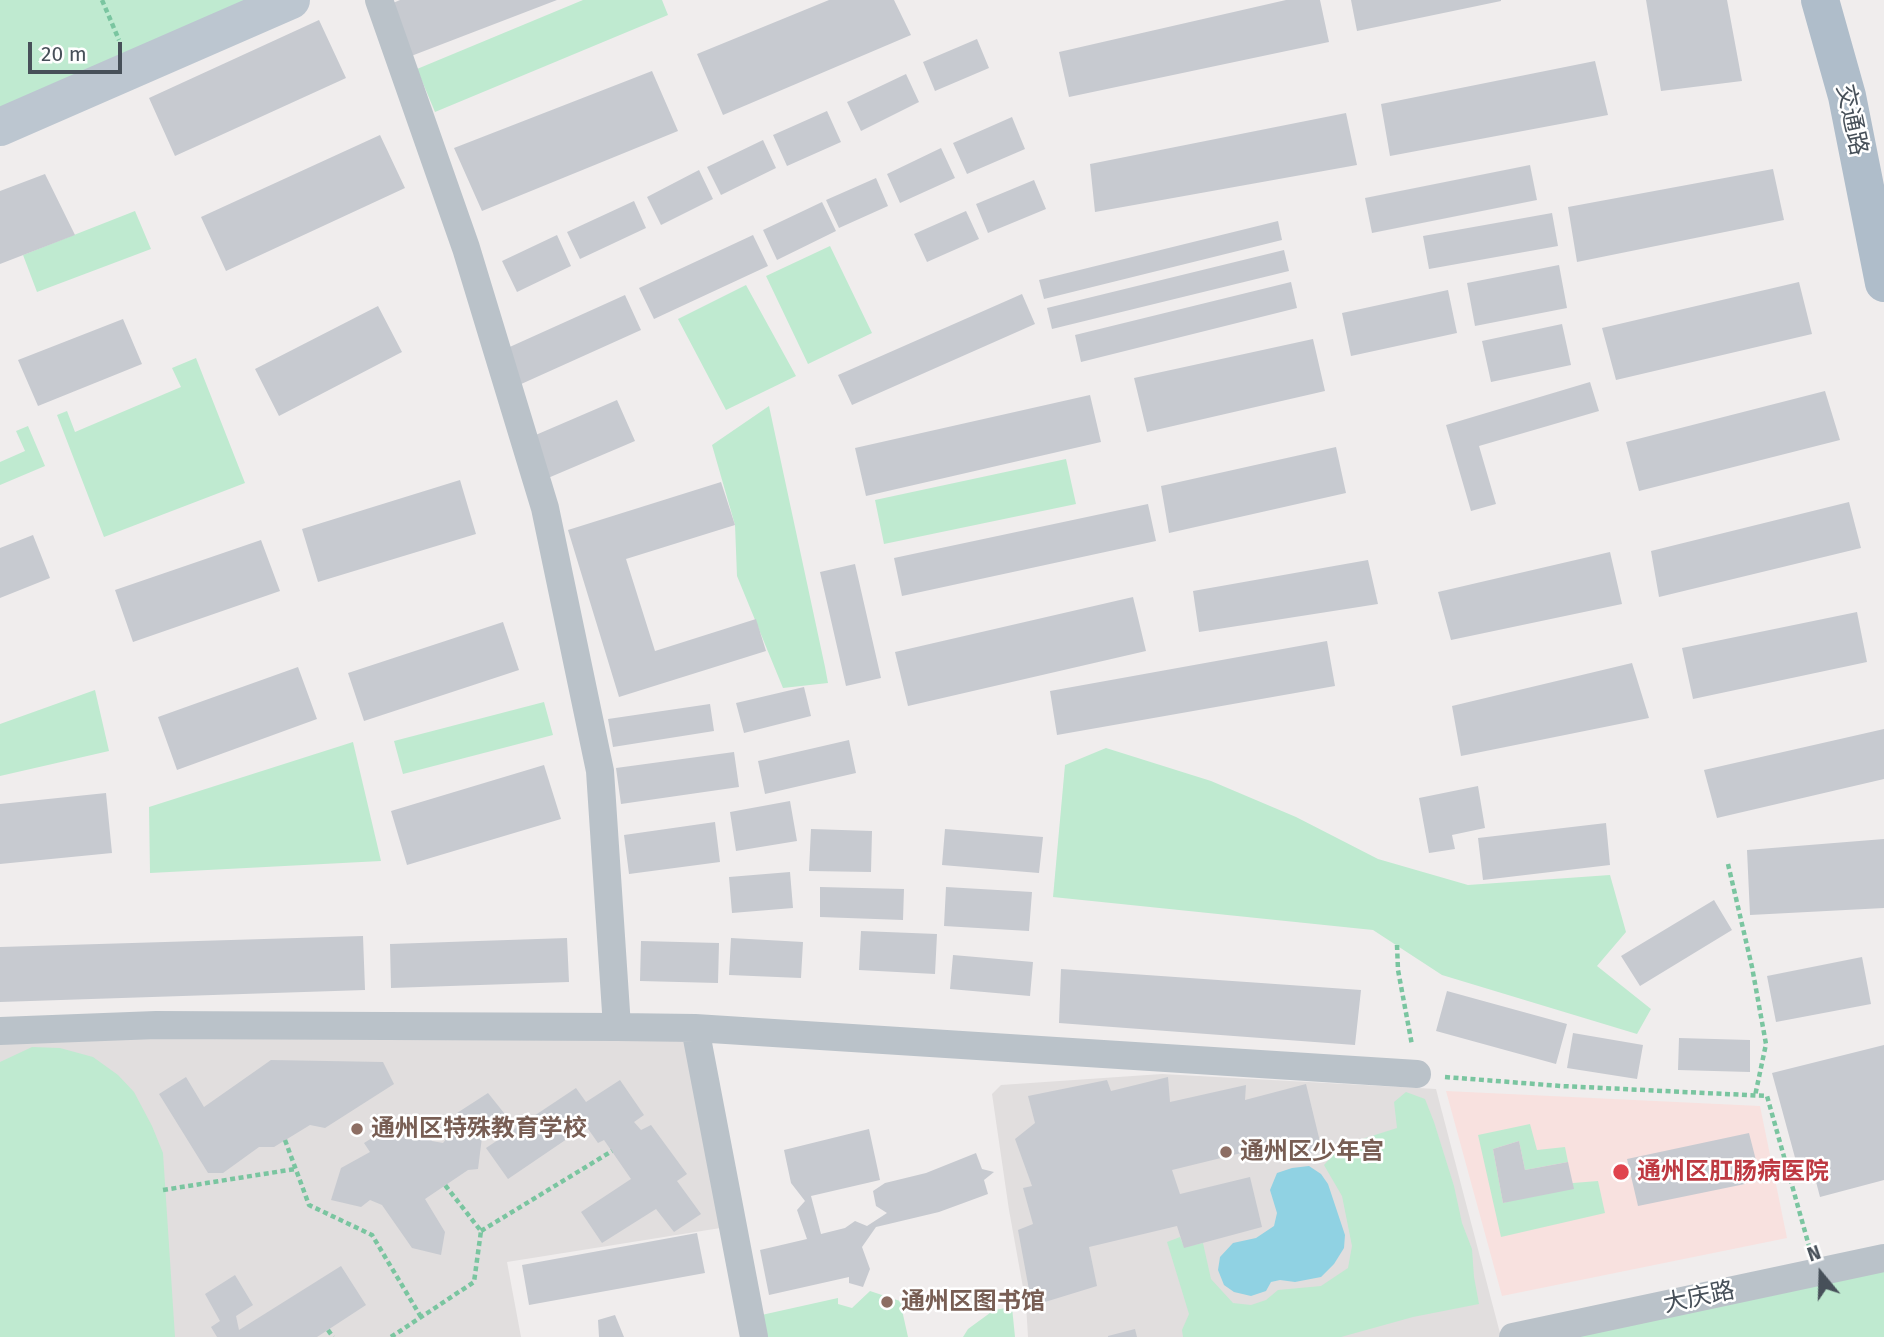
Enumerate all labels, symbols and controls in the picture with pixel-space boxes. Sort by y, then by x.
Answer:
scale bar [32,28,126,72]
text: 20 m [41,41,87,67]
street label: 交通路 [1829,82,1873,158]
place label: 通州区特殊教育学校 [371,1115,587,1143]
marker: 通州区特殊教育学校 [349,1121,365,1137]
place label: 通州区少年宫 [1240,1138,1384,1166]
marker: 通州区少年宫 [1218,1144,1234,1160]
place label: 通州区肛肠病医院 [1637,1158,1829,1186]
marker: 通州区肛肠病医院 [1611,1162,1631,1182]
north arrow [1786,1239,1856,1309]
text: N [1804,1241,1824,1267]
street label: 大庆路 [1661,1276,1737,1320]
place label: 通州区图书馆 [901,1288,1045,1316]
marker: 通州区图书馆 [879,1294,895,1310]

